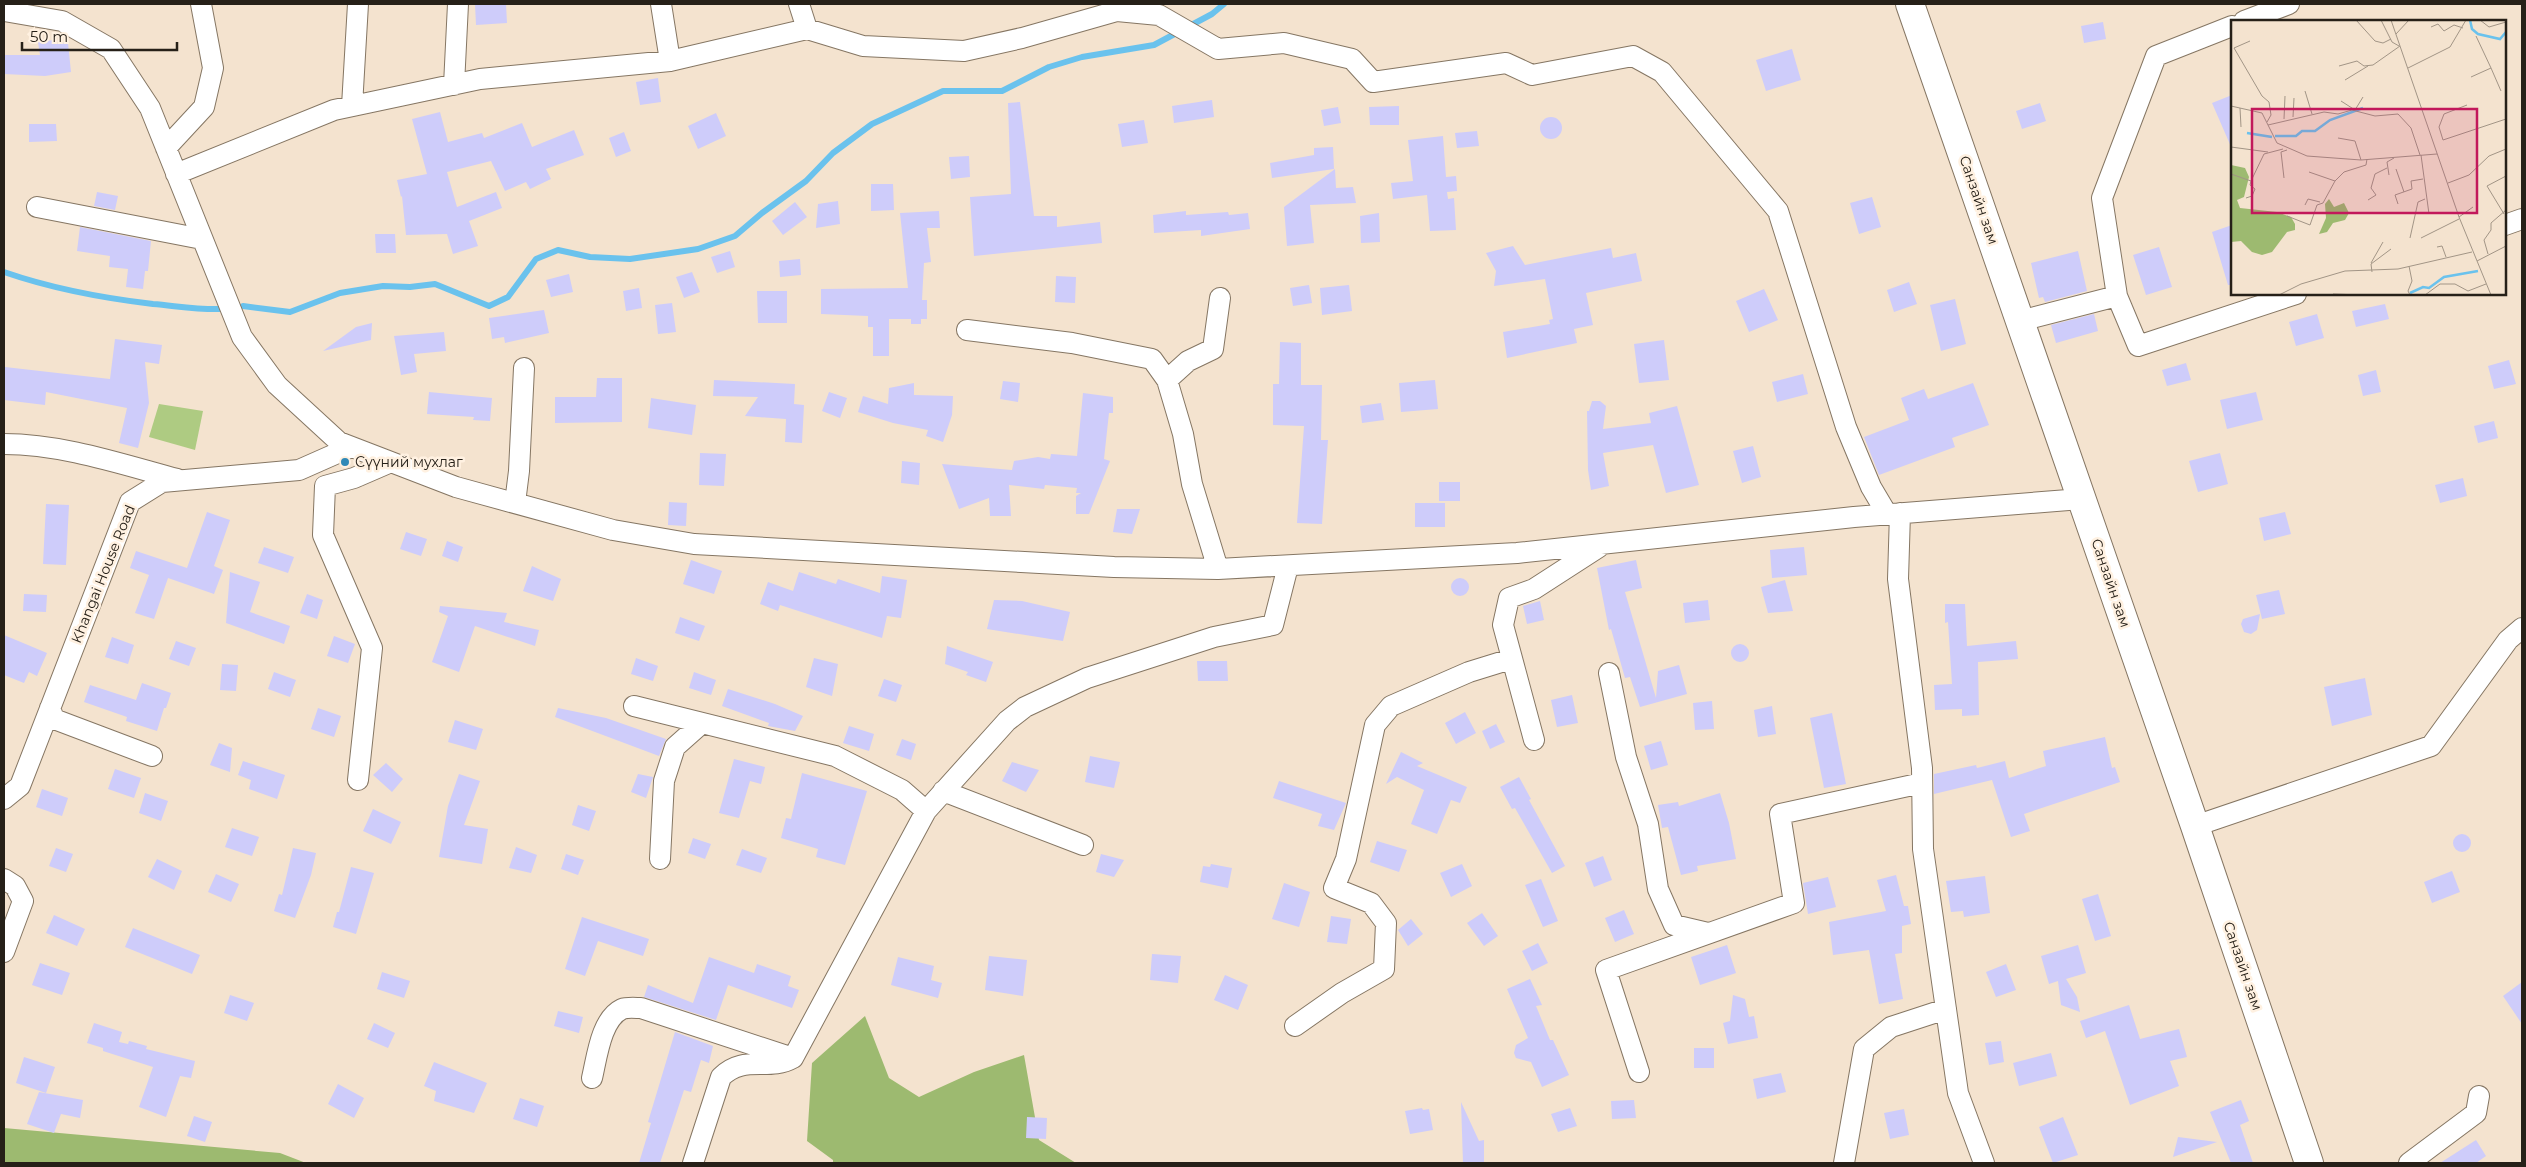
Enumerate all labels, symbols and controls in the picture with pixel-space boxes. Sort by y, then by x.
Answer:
scale bar [22,20,178,52]
inset map [2231,20,2506,295]
text: 50 m [30,27,68,46]
street label: Санзайн зам [1955,153,2003,247]
place label: Сүүний мухлаг [355,453,463,471]
marker: Сүүний мухлаг [339,456,351,468]
street label: Khangai House Road [67,502,139,646]
street label: Санзайн зам [2087,536,2135,630]
street label: Санзайн зам [2219,919,2267,1013]

